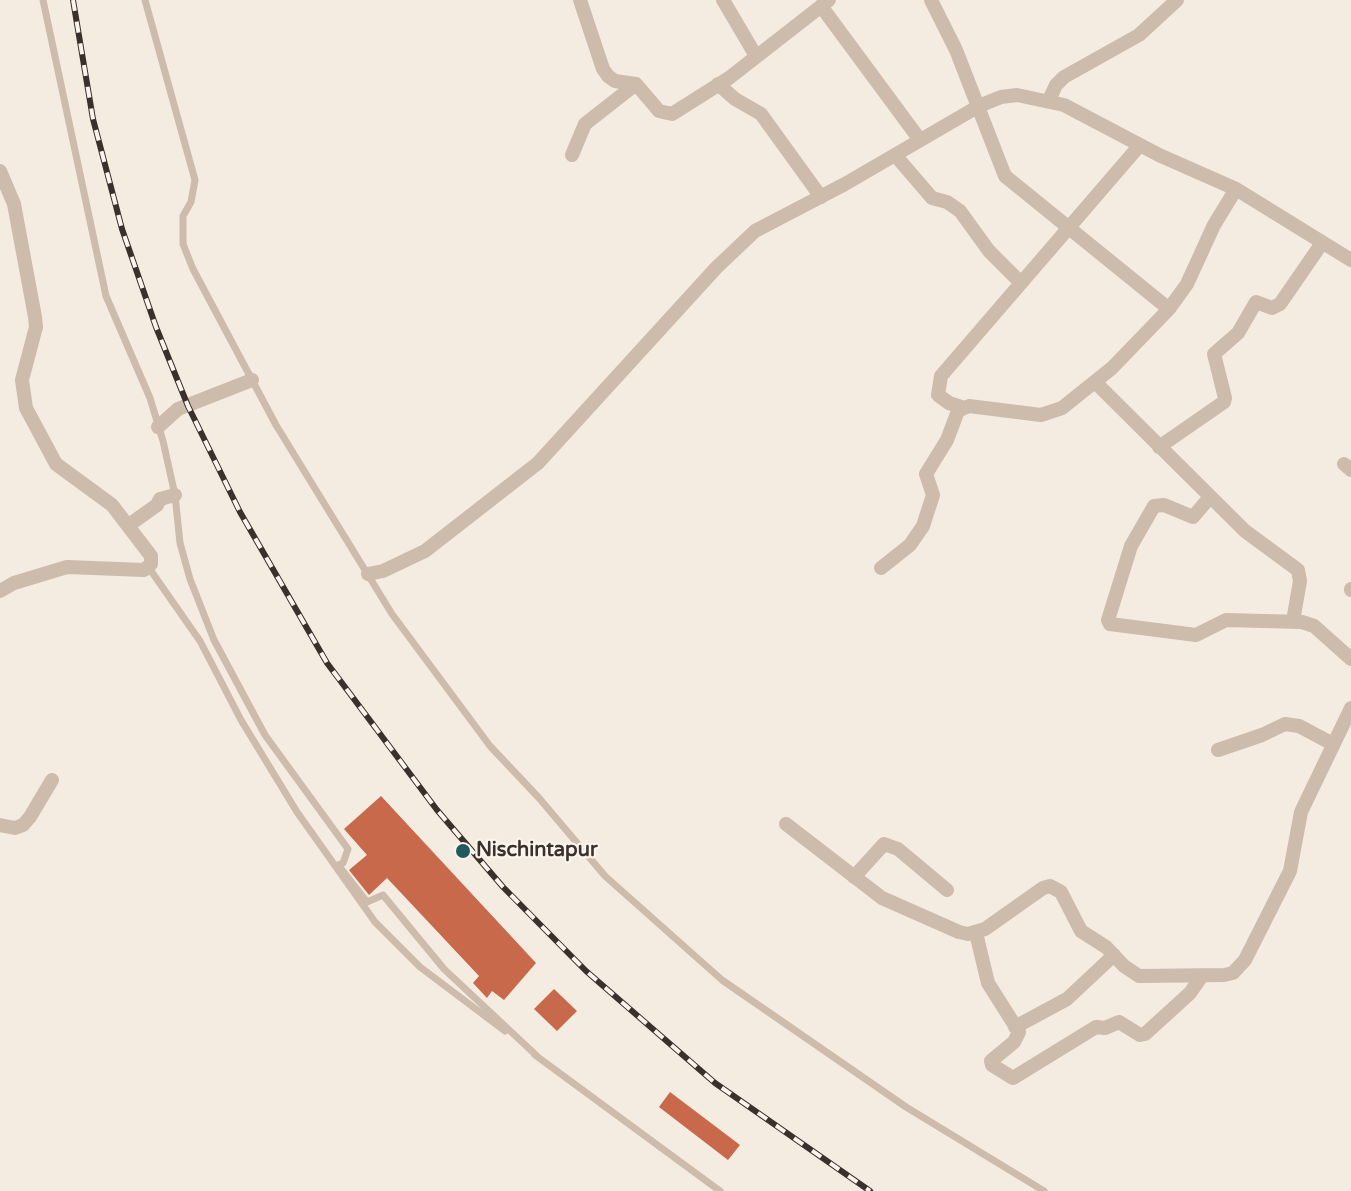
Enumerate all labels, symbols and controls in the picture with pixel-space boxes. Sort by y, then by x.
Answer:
place label: Nischintapur [476,839,598,863]
marker: Nischintapur [454,842,472,860]

